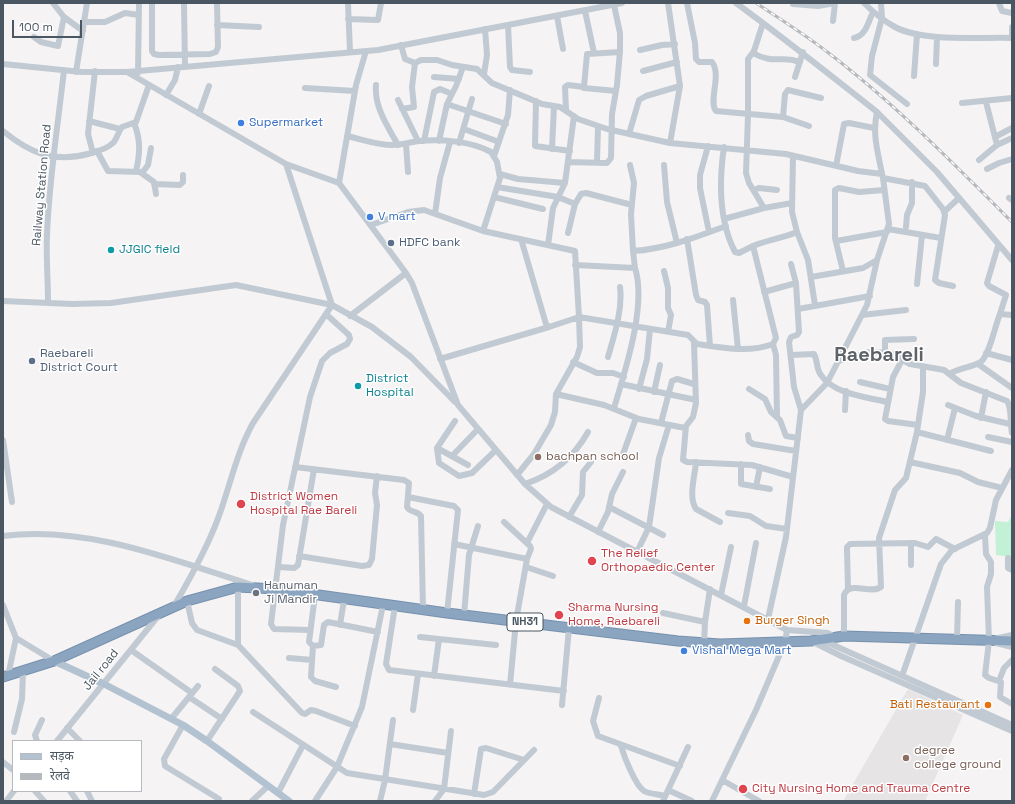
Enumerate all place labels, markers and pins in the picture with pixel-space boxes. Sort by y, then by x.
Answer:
place label: Supermarket [249,116,323,130]
marker: Supermarket [236,118,246,128]
place label: V mart [378,210,416,224]
marker: V mart [365,212,375,222]
place label: HDFC bank [399,236,460,250]
marker: HDFC bank [386,238,396,248]
place label: JJGIC field [119,243,180,257]
marker: JJGIC field [106,245,116,255]
place label: Raebareli District Court [40,347,118,375]
marker: Raebareli District Court [27,356,37,366]
place label: District Hospital [366,372,414,400]
marker: District Hospital [353,381,363,391]
place label: bachpan school [546,450,639,464]
marker: bachpan school [533,452,543,462]
place label: District Women Hospital Rae Bareli [250,490,357,518]
marker: District Women Hospital Rae Bareli [235,498,247,510]
place label: The Relief Orthopaedic Center [601,547,715,575]
marker: The Relief Orthopaedic Center [586,555,598,567]
place label: Hanuman Ji Mandir [264,579,318,607]
marker: Hanuman Ji Mandir [251,588,261,598]
place label: Sharma Nursing Home, Raebareli [568,601,660,629]
marker: Sharma Nursing Home, Raebareli [553,609,565,621]
place label: Burger Singh [755,614,830,628]
marker: Burger Singh [742,616,752,626]
place label: Vishal Mega Mart [692,644,791,658]
marker: Vishal Mega Mart [679,646,689,656]
place label: Bati Restaurant [890,698,980,712]
marker: Bati Restaurant [983,700,993,710]
place label: degree college ground [914,744,1001,772]
marker: degree college ground [901,753,911,763]
place label: City Nursing Home and Trauma Centre [752,782,970,796]
marker: City Nursing Home and Trauma Centre [737,783,749,795]

